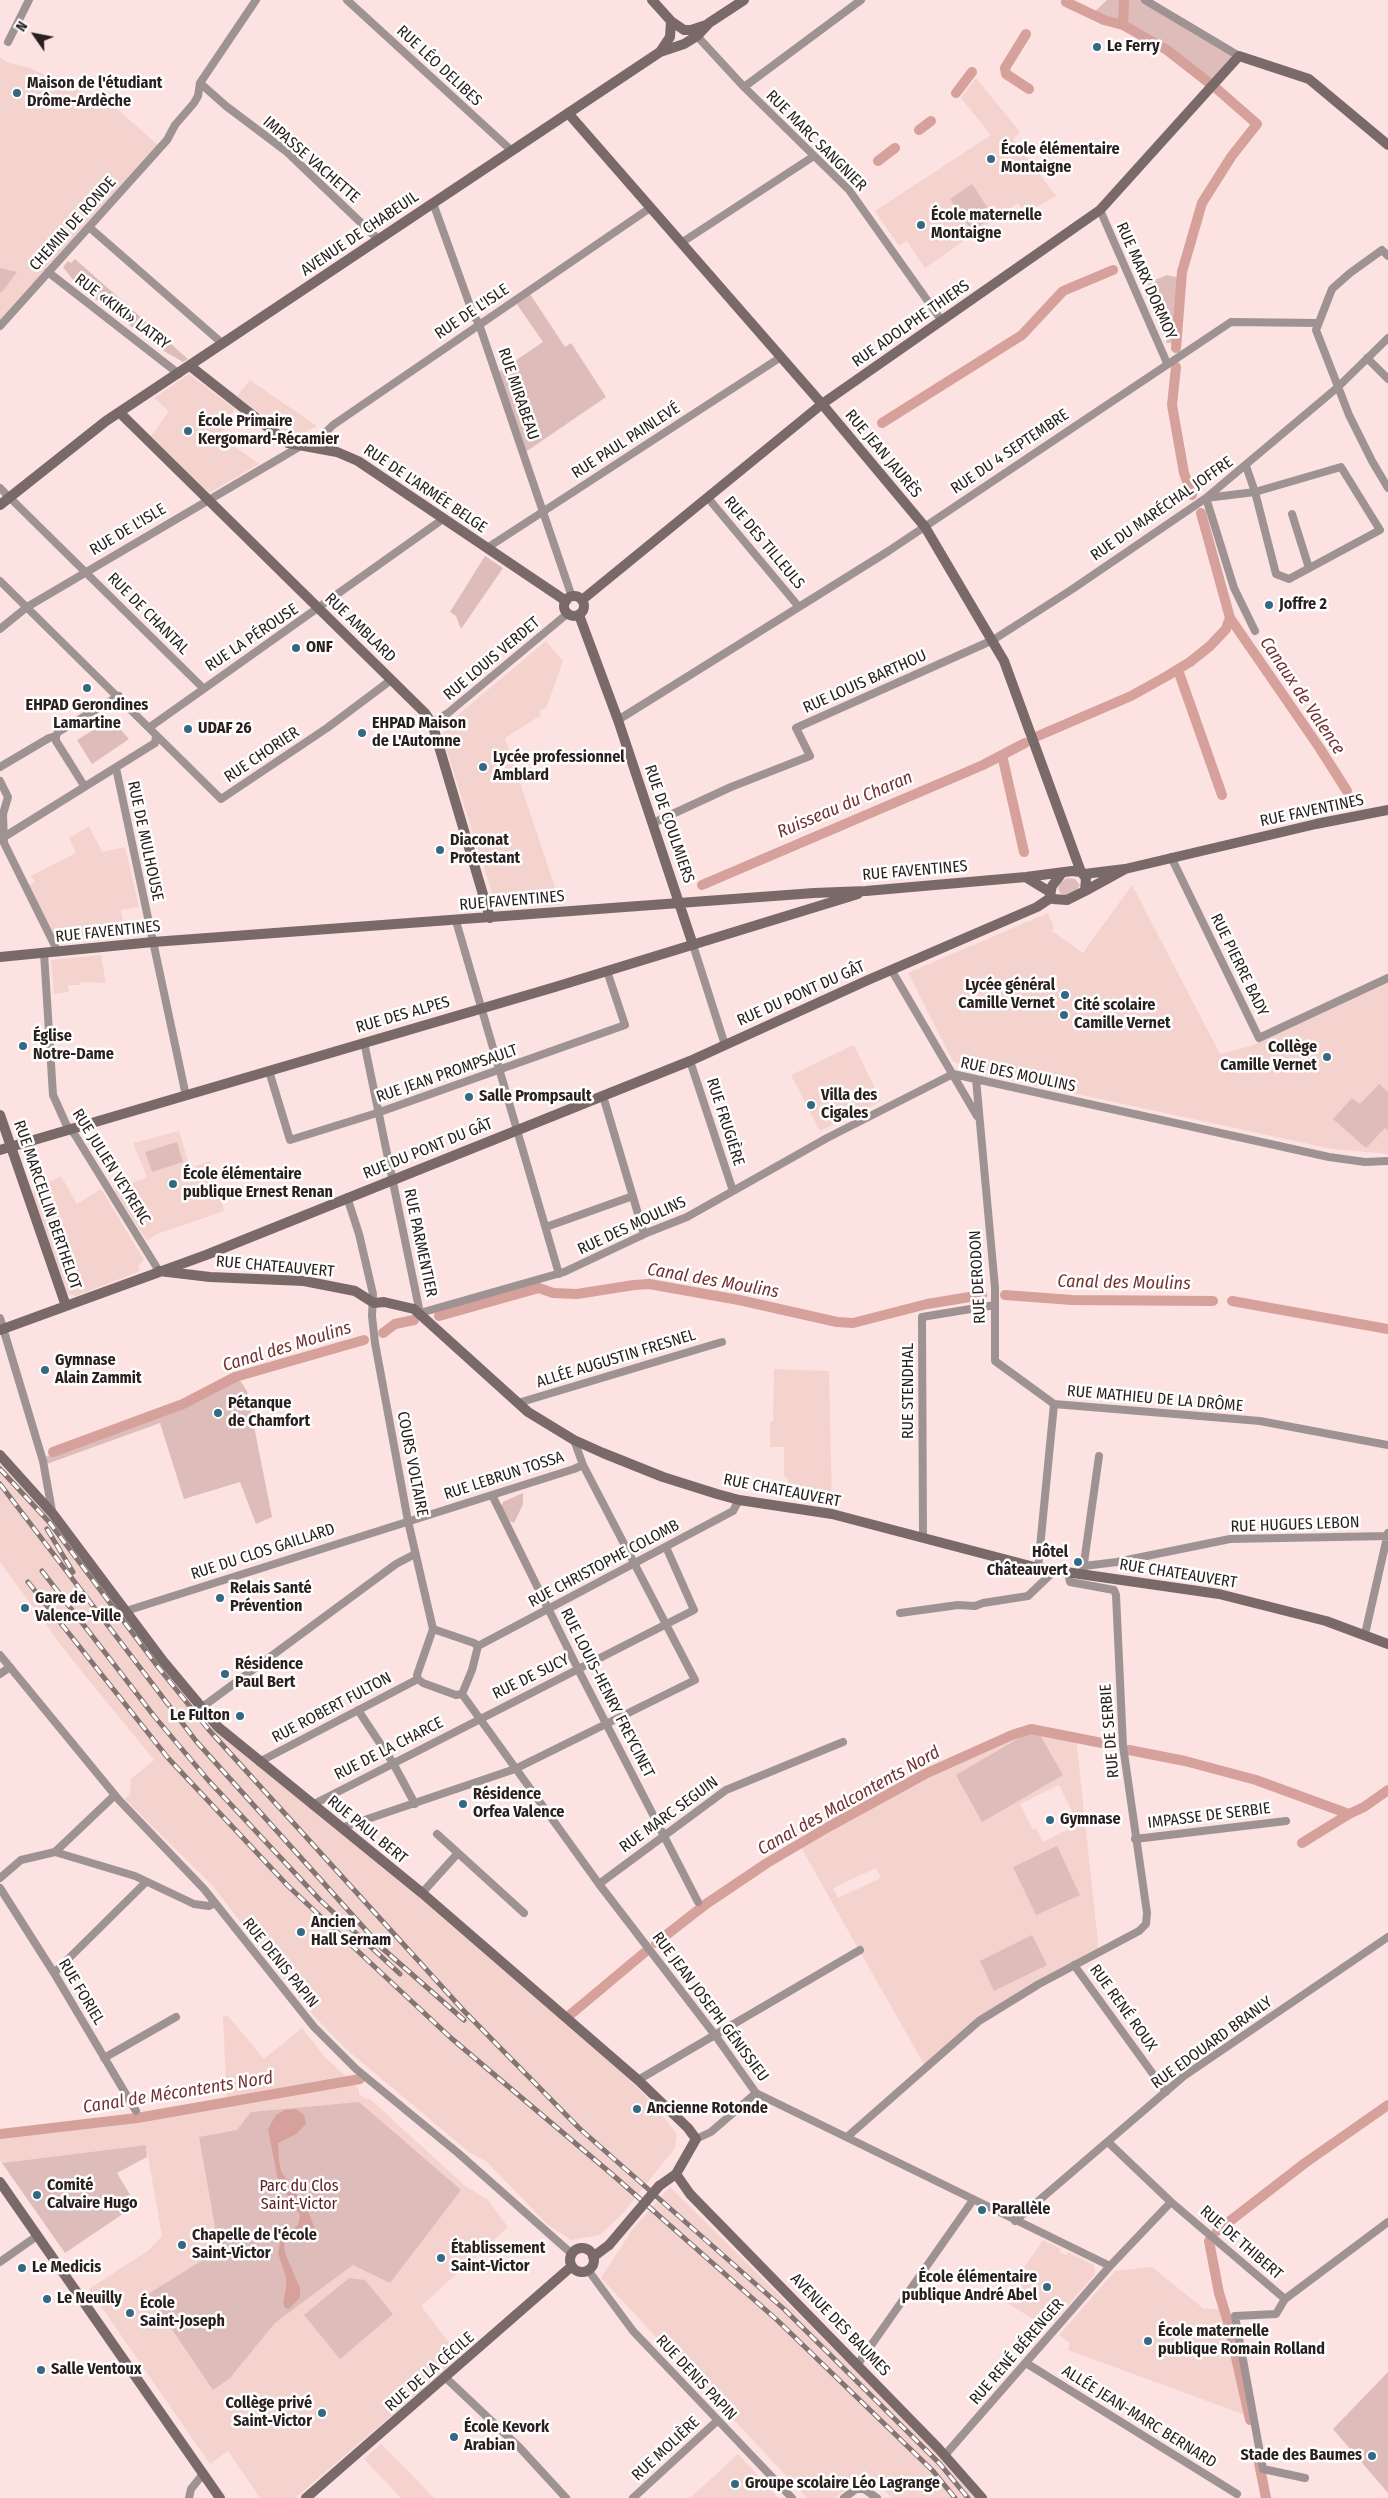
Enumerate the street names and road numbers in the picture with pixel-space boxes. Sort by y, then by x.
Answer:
street label: RUE LÉO DELIBES [392,22,486,110]
street label: RUE MARC SANGNIER [762,87,870,195]
street label: IMPASSE VACHETTE [259,113,363,207]
street label: CHEMIN DE RONDE [26,173,120,275]
street label: AVENUE DE CHABEUIL [297,187,423,281]
street label: RUE MARX DORMOY [1112,219,1180,343]
street label: RUE «KIKI» LATRY [71,270,173,354]
street label: RUE ADOLPHE THIERS [849,276,973,372]
street label: RUE DE L'ISLE [431,280,513,344]
street label: RUE MIRABEAU [493,346,543,442]
street label: RUE PAUL PAINLEVÉ [568,399,684,483]
street label: RUE DU 4 SEPTEMBRE [947,405,1073,499]
street label: RUE JEAN JAURÈS [841,406,925,502]
street label: RUE DE L'ARMÉE BELGE [360,441,490,537]
street label: RUE DU MARÉCHAL JOFFRE [1087,453,1237,565]
street label: RUE DES TILLEULS [720,493,808,593]
street label: RUE DE L'ISLE [87,500,169,560]
street label: RUE DE CHANTAL [103,569,193,659]
street label: RUE AMBLARD [320,589,400,667]
street label: RUE LA PÉROUSE [202,600,302,676]
street label: RUE LOUIS VERDET [440,613,544,705]
street label: RUE LOUIS BARTHOU [800,646,930,718]
street label: RUE CHORIER [221,723,303,787]
street label: RUE DE COULMIERS [640,762,698,886]
street label: RUE DE MULHOUSE [123,779,167,903]
street label: RUE FAVENTINES [1258,791,1366,831]
street label: RUE FAVENTINES [862,857,968,885]
street label: RUE FAVENTINES [459,887,565,915]
street label: RUE PIERRE BADY [1206,911,1272,1019]
street label: RUE FAVENTINES [54,917,162,947]
street label: RUE DU PONT DU GÂT [734,957,868,1031]
street label: RUE DES ALPES [354,992,452,1038]
street label: RUE JEAN PROMPSAULT [374,1041,520,1107]
street label: RUE DES MOULINS [959,1053,1077,1097]
street label: RUE FRUGIÈRE [702,1076,748,1168]
street label: RUE JULIEN VEYRENC [68,1106,154,1228]
street label: RUE DU PONT DU GÂT [361,1114,495,1184]
street label: RUE MARCELLIN BERTHELOT [9,1118,85,1292]
street label: RUE PARMENTIER [399,1187,441,1299]
street label: RUE DES MOULINS [575,1193,689,1259]
street label: RUE DERODON [966,1230,990,1324]
street label: RUE CHATEAUVERT [215,1252,335,1282]
street label: ALLÉE AUGUSTIN FRESNEL [534,1326,698,1392]
street label: RUE STENDHAL [899,1343,919,1439]
street label: RUE MATHIEU DE LA DRÔME [1066,1382,1244,1416]
street label: COURS VOLTAIRE [392,1410,432,1518]
street label: RUE LEBRUN TOSSA [442,1448,566,1504]
street label: RUE CHATEAUVERT [722,1470,842,1512]
street label: RUE HUGUES LEBON [1230,1513,1360,1537]
street label: RUE CHRISTOPHE COLOMB [525,1516,683,1612]
street label: RUE DU CLOS GAILLARD [189,1520,337,1584]
street label: RUE CHATEAUVERT [1118,1555,1238,1593]
street label: RUE LOUIS-HENRY FREYCINET [556,1605,658,1781]
street label: RUE DE SUCY [489,1650,573,1704]
street label: RUE ROBERT FULTON [269,1668,395,1748]
street label: RUE DE SERBIE [1096,1683,1124,1779]
street label: RUE DE LA CHARCE [331,1713,447,1785]
street label: RUE MARC SEGUIN [616,1773,722,1857]
street label: RUE PAUL BERT [323,1792,411,1868]
street label: IMPASSE DE SERBIE [1147,1799,1271,1833]
street label: RUE DENIS PAPIN [238,1914,322,2012]
street label: RUE JEAN JOSEPH GÉNISSIEU [648,1929,772,2085]
street label: RUE FORIEL [54,1956,108,2028]
street label: RUE RENÉ ROUX [1085,1961,1161,2055]
street label: RUE EDOUARD BRANLY [1148,1993,1276,2093]
street label: RUE DE THIBERT [1196,2202,1286,2284]
street label: AVENUE DES BAUMES [786,2270,894,2380]
street label: RUE RENÉ BÉRENGER [966,2295,1068,2409]
street label: RUE DE LA CÉCILE [382,2328,478,2416]
street label: RUE DENIS PAPIN [652,2331,740,2425]
street label: ALLÉE JEAN-MARC BERNARD [1058,2362,1220,2472]
street label: RUE MOLIÈRE [628,2413,704,2485]

